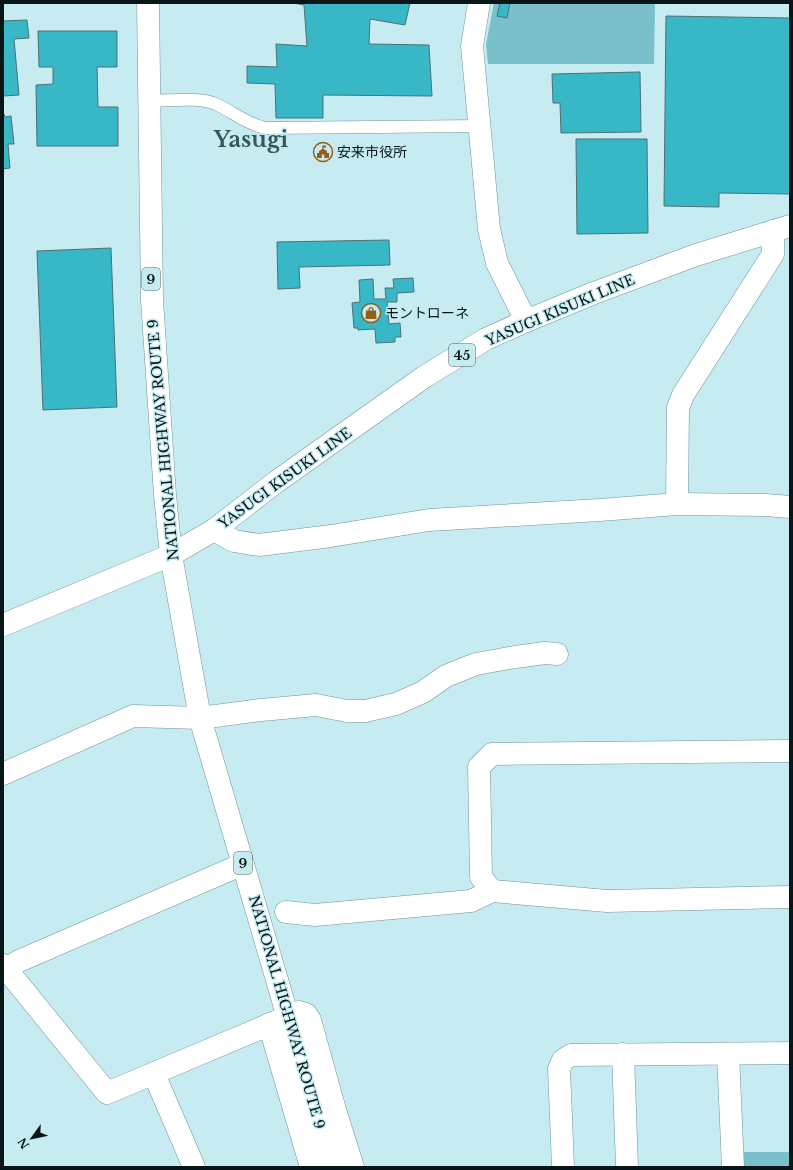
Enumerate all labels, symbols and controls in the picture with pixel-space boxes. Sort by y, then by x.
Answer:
district label: Yasugi [213,126,288,153]
public building icon: 安来市役所 [312,141,334,163]
place label: 安来市役所 [337,143,407,161]
road number: 9 [142,268,160,290]
street label: YASUGI KISUKI LINE [482,270,637,350]
shop icon: モントローネ [360,302,382,324]
place label: モントローネ [385,304,469,322]
street label: NATIONAL HIGHWAY ROUTE 9 [143,319,183,561]
road number: 45 [449,344,475,366]
street label: YASUGI KISUKI LINE [214,424,355,533]
road number: 9 [234,852,252,874]
street label: NATIONAL HIGHWAY ROUTE 9 [245,893,329,1131]
north arrow [12,1118,52,1158]
text: N [15,1135,32,1152]

